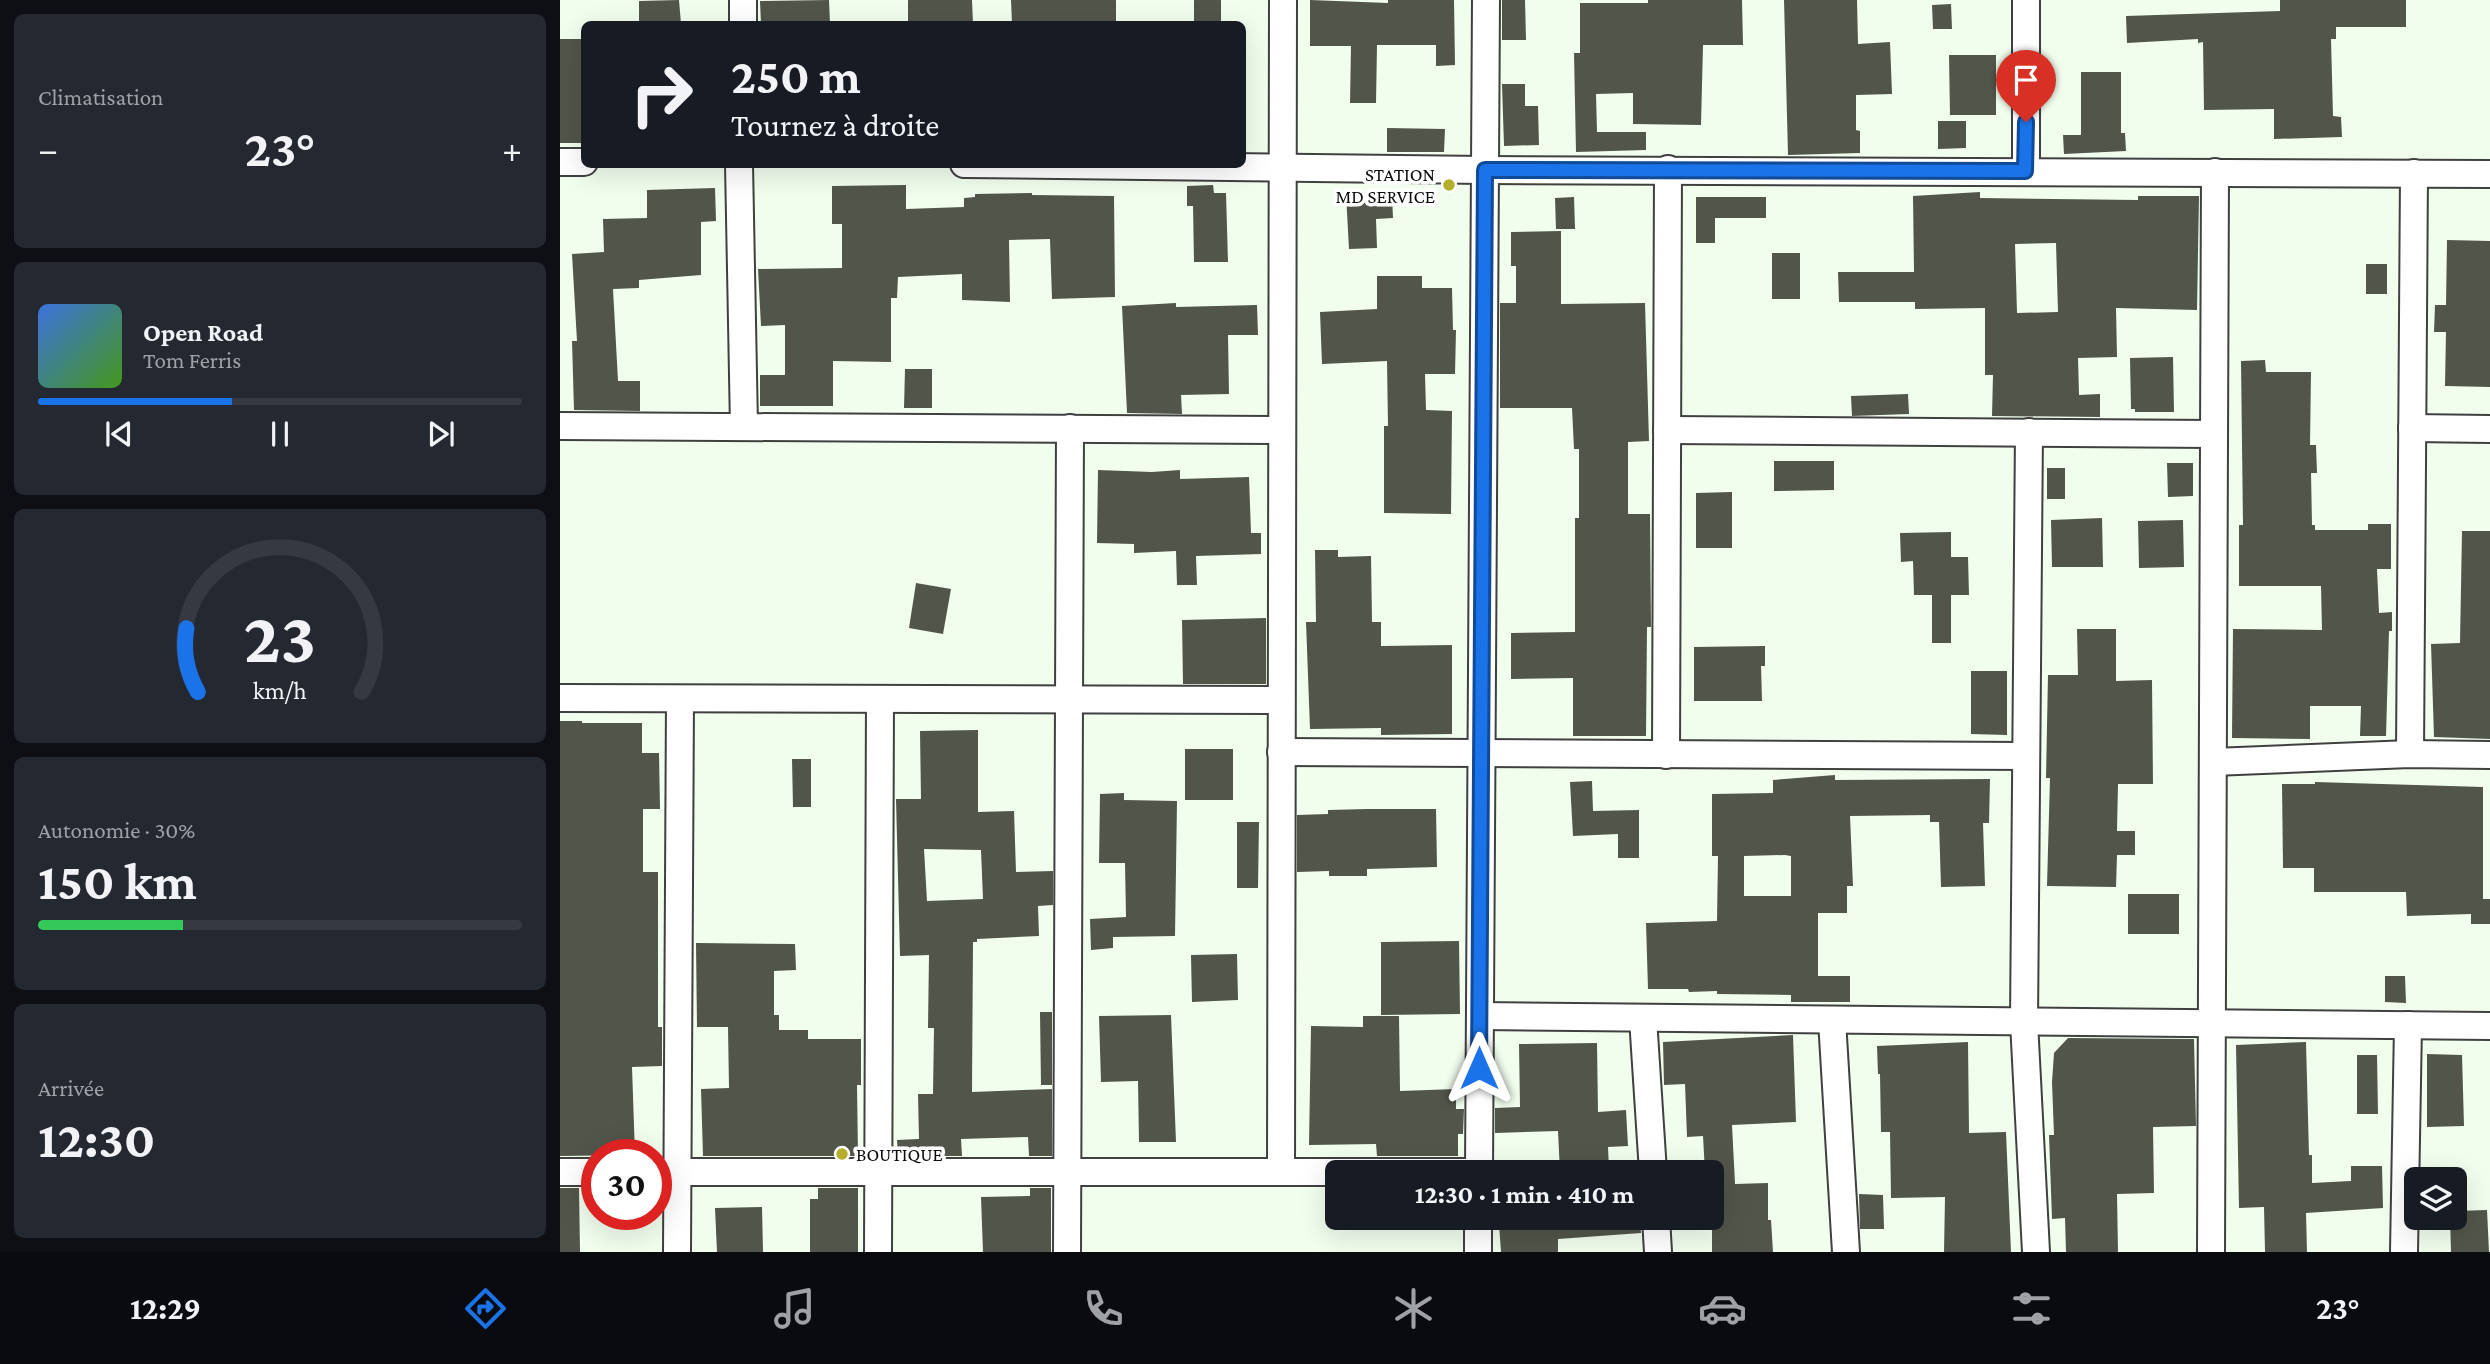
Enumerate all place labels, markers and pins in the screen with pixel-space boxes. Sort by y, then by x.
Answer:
pin [1996,50,2056,122]
place label: STATION MD SERVICE [1336,164,1435,207]
marker: STATION MD SERVICE [1441,177,1457,193]
place label: BOUTIQUE [856,1144,943,1165]
marker: BOUTIQUE [834,1146,850,1162]

